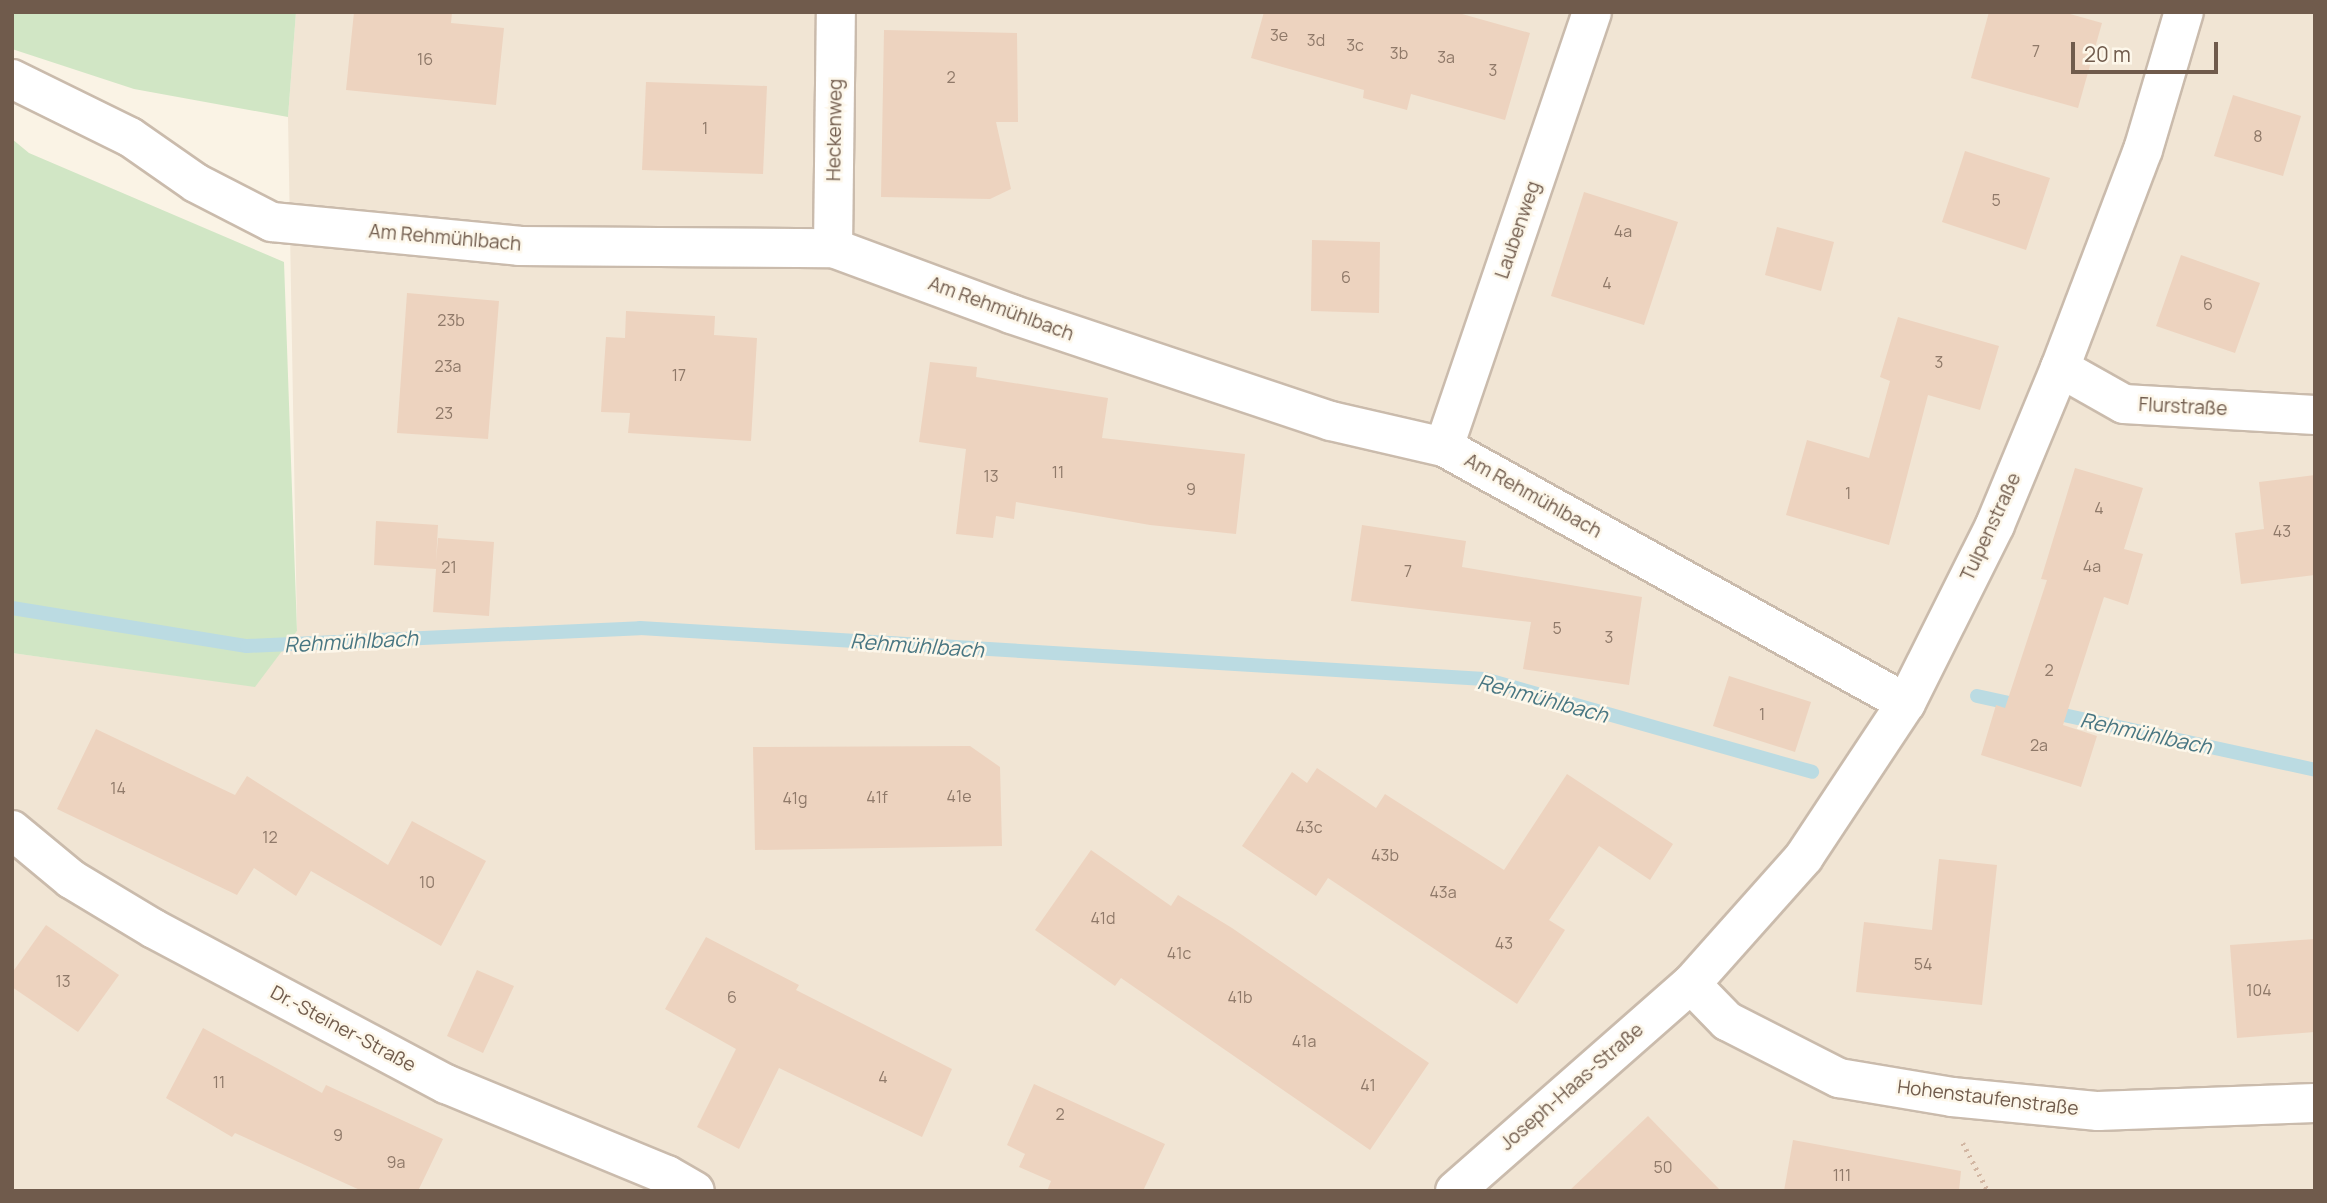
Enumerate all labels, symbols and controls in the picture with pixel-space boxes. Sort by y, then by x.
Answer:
house number: 3e [1270,25,1288,45]
scale bar [2075,28,2222,72]
house number: 3d [1307,30,1325,50]
house number: 3c [1346,35,1364,55]
text: 20 m [2084,40,2131,68]
house number: 7 [2032,41,2040,61]
house number: 3b [1390,43,1408,63]
house number: 3a [1437,47,1455,67]
house number: 16 [417,49,433,69]
house number: 3 [1489,60,1497,80]
house number: 2 [946,67,956,87]
street label: Heckenweg [823,79,847,181]
house number: 1 [702,118,708,138]
house number: 8 [2253,126,2263,146]
street label: Laubenweg [1491,178,1545,282]
house number: 5 [1991,190,2001,210]
street label: Am Rehmühlbach [368,220,522,256]
house number: 4a [1614,221,1632,241]
house number: 6 [1341,267,1351,287]
street label: Am Rehmühlbach [925,272,1077,346]
house number: 4 [1602,273,1612,293]
house number: 6 [2203,294,2213,314]
house number: 23b [437,310,465,330]
house number: 3 [1935,352,1943,372]
house number: 23a [435,356,461,376]
house number: 17 [672,365,686,385]
street label: Flurstraße [2138,393,2228,421]
house number: 23 [435,403,453,423]
street label: Am Rehmühlbach [1461,449,1605,543]
house number: 11 [1052,462,1064,482]
house number: 13 [983,466,999,486]
street label: Tulpenstraße [1956,469,2026,585]
house number: 9 [1186,479,1196,499]
house number: 1 [1845,483,1851,503]
house number: 4 [2094,498,2104,518]
house number: 43 [2273,521,2291,541]
house number: 4a [2083,556,2101,576]
house number: 21 [441,557,457,577]
house number: 7 [1404,561,1412,581]
house number: 5 [1552,618,1562,638]
water label: Rehmühlbach [284,625,418,657]
house number: 3 [1605,627,1613,647]
water label: Rehmühlbach [849,628,985,662]
house number: 2 [2044,660,2054,680]
water label: Rehmühlbach [1475,669,1611,727]
house number: 1 [1759,704,1765,724]
water label: Rehmühlbach [2078,707,2214,759]
house number: 2a [2030,735,2048,755]
house number: 14 [110,778,126,798]
house number: 41e [946,786,972,806]
house number: 41f [866,787,888,807]
house number: 41g [782,788,808,808]
house number: 43c [1295,817,1323,837]
house number: 12 [262,827,278,847]
house number: 43b [1371,845,1399,865]
house number: 10 [419,872,435,892]
house number: 43a [1429,882,1457,902]
house number: 41d [1090,908,1116,928]
house number: 43 [1495,933,1513,953]
house number: 41c [1167,943,1191,963]
house number: 54 [1914,954,1932,974]
house number: 13 [55,971,71,991]
house number: 104 [2246,980,2272,1000]
street label: Dr.-Steiner-Straße [266,981,420,1077]
house number: 6 [727,987,737,1007]
house number: 41b [1227,987,1253,1007]
street label: Joseph-Haas-Straße [1496,1019,1648,1155]
house number: 41a [1292,1031,1316,1051]
house number: 4 [878,1067,888,1087]
house number: 11 [213,1072,225,1092]
house number: 41 [1360,1075,1376,1095]
street label: Hohenstaufenstraße [1896,1076,2080,1120]
house number: 2 [1055,1104,1065,1124]
house number: 9 [333,1125,343,1145]
house number: 9a [387,1152,405,1172]
house number: 50 [1654,1157,1672,1177]
house number: 111 [1833,1165,1851,1185]

